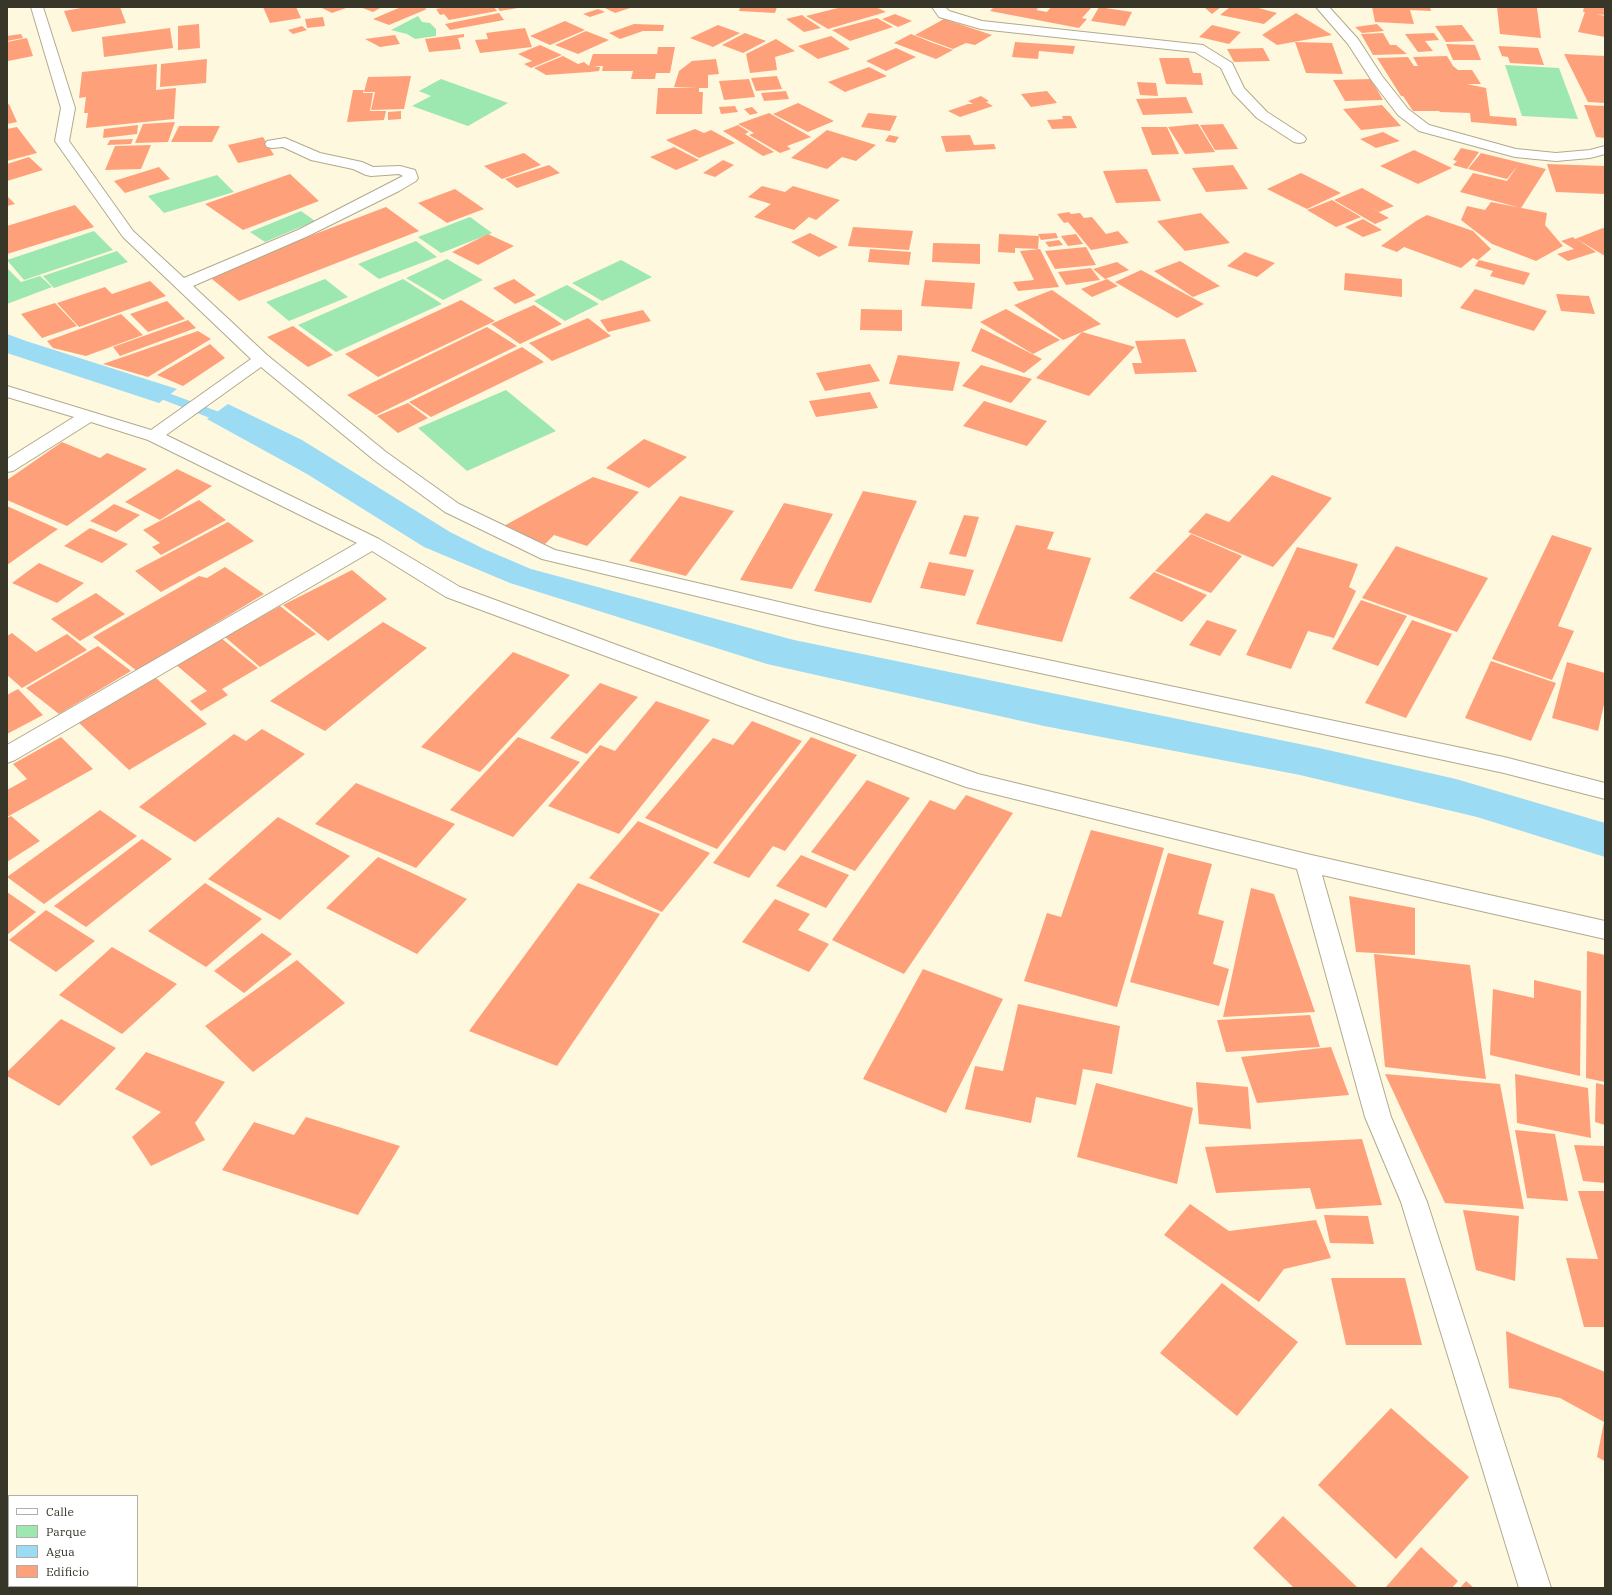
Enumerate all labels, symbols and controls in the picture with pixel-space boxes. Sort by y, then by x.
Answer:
legend [8,1495,138,1587]
text: Calle [46,1504,74,1519]
text: Parque [46,1524,86,1539]
text: Agua [46,1544,75,1559]
text: Edificio [46,1564,89,1579]

